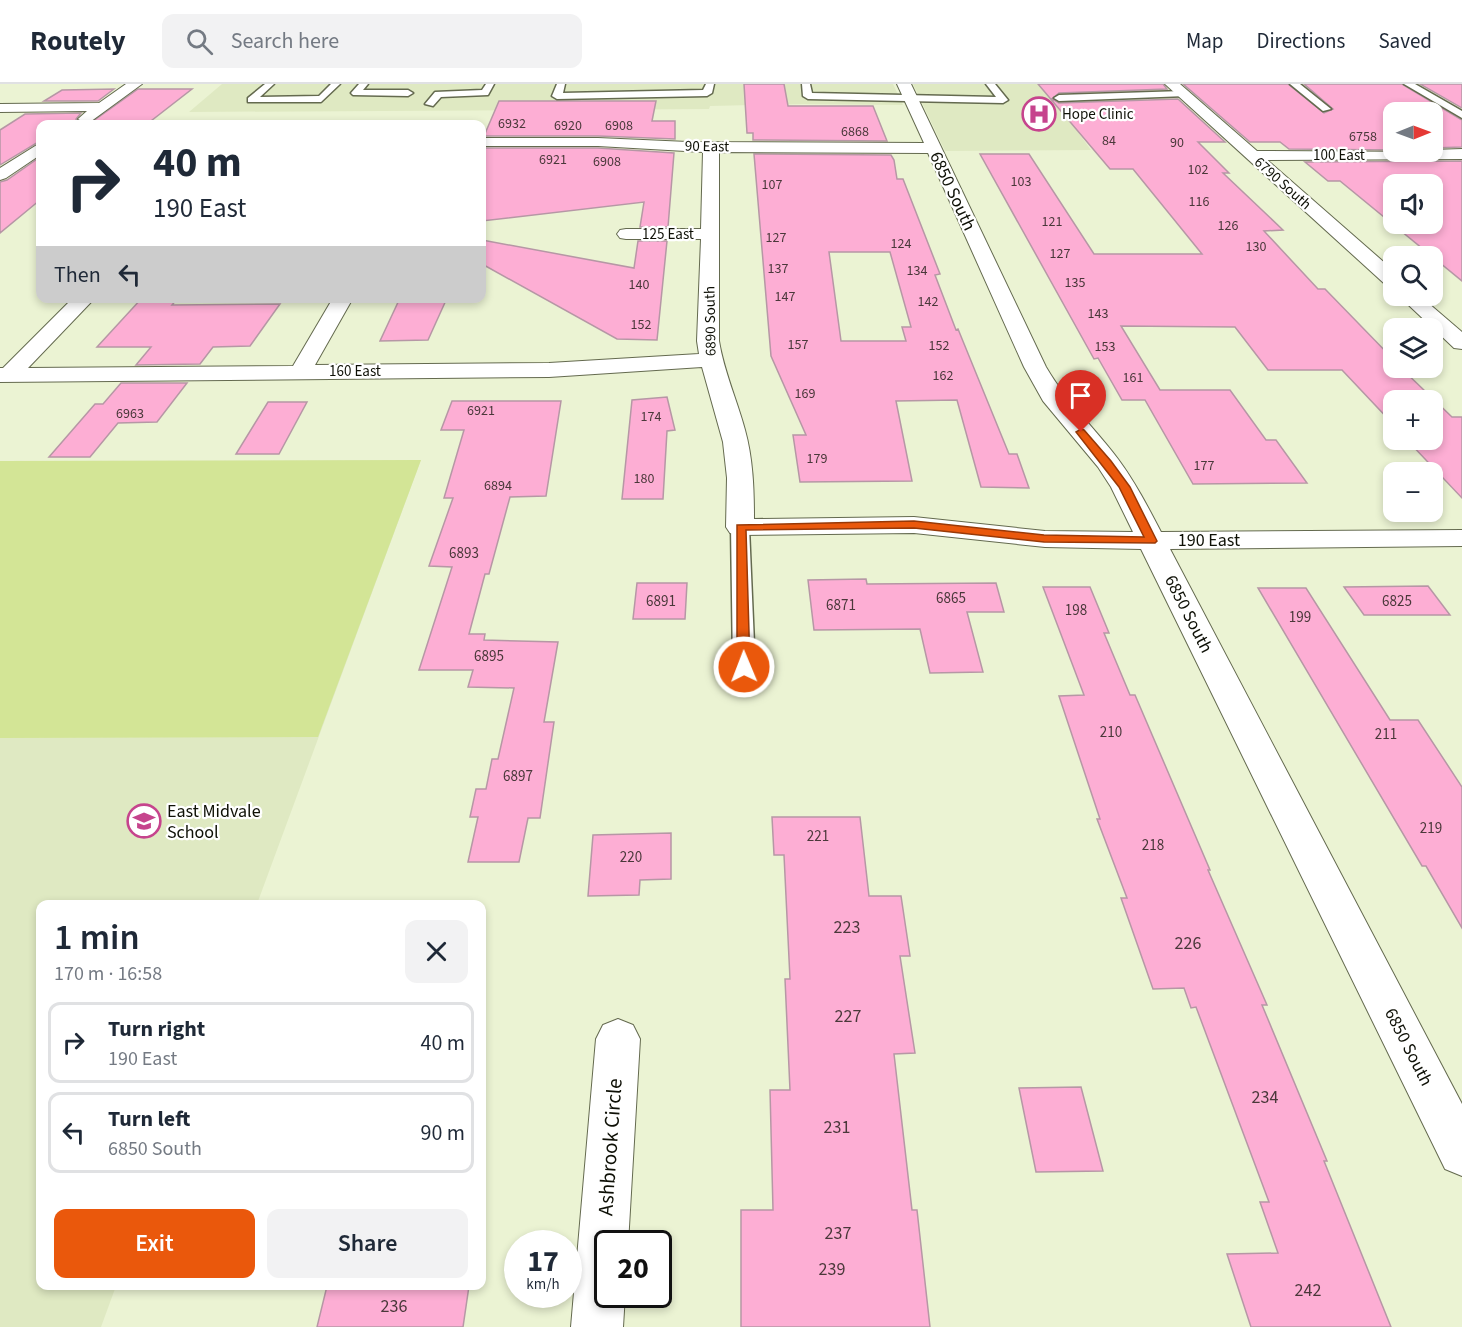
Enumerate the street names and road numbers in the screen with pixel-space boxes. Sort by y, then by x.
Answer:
street label: 90 East [685,136,729,157]
street label: 100 East [1313,145,1365,166]
street label: 6850 South [923,148,982,235]
street label: 6790 South [1249,152,1316,215]
street label: 125 East [642,224,694,245]
street label: 6890 South [699,286,722,356]
street label: 160 East [329,361,381,382]
street label: 190 East [1178,528,1240,553]
street label: 6850 South [1158,571,1219,658]
street label: 6850 South [1378,1004,1439,1091]
street label: Ashbrook Circle [590,1077,630,1217]

